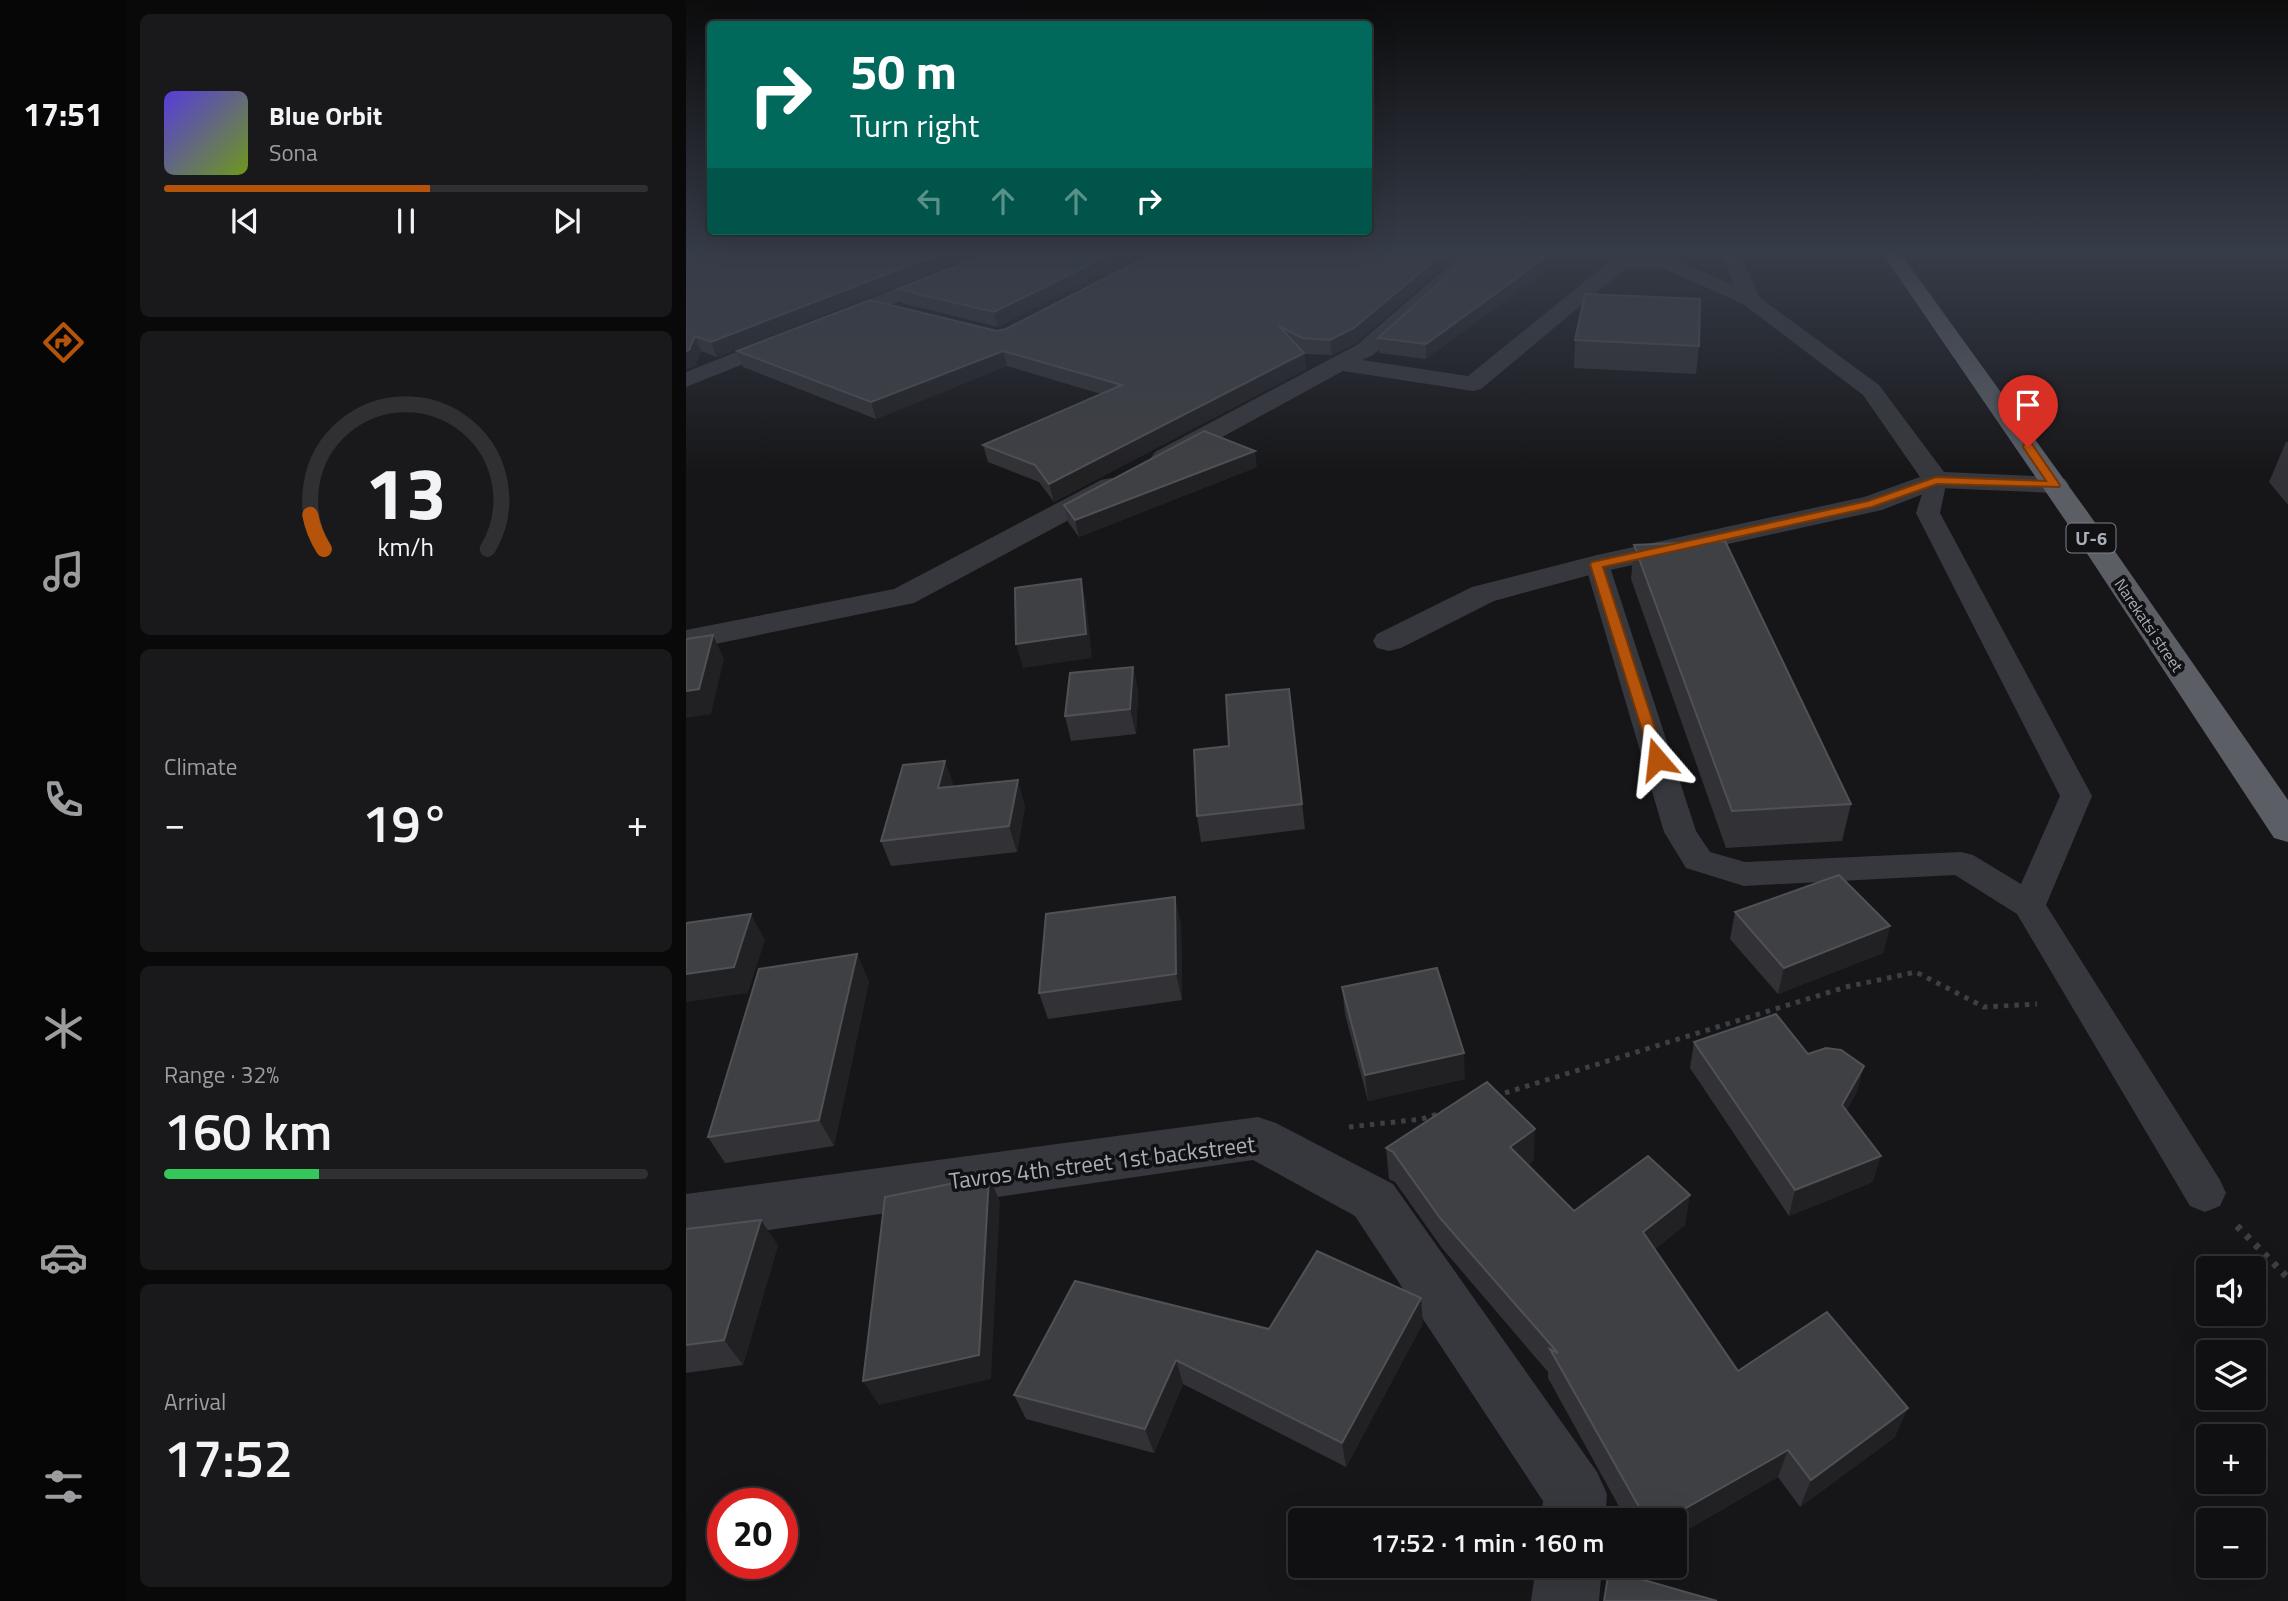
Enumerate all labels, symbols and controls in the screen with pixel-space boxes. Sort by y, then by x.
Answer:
text: 50 m [850,33,957,108]
icon: right [735,49,826,140]
text: 17:51 [23,90,103,138]
text: Blue Orbit [269,96,382,135]
text: Turn right [850,101,979,149]
text: Sona [269,135,317,170]
icon: left [911,182,949,220]
icon: ahead [984,182,1022,220]
icon: ahead [1057,182,1095,220]
icon: right [1130,182,1168,220]
icon: previous [226,202,264,240]
icon: pause [387,202,425,240]
icon: next [548,202,586,240]
icon: directions [39,318,88,367]
pin [1998,375,2058,447]
icon: arrive [2009,386,2047,424]
text: 13 [365,438,447,548]
road number: Մ-6 [2066,524,2116,552]
text: km/h [378,528,434,566]
icon: music [39,547,88,596]
street label: Narekatsi street [2109,573,2189,677]
position arrow [1620,722,1694,796]
text: Climate [164,749,237,784]
icon: phone [39,775,88,824]
text: 19° [362,783,450,862]
text: − [164,794,185,852]
text: + [627,794,648,852]
icon: climate [39,1004,88,1053]
text: Range · 32% [164,1057,279,1092]
text: 160 km [164,1091,332,1170]
street label: Tavros 4th street 1st backstreet [947,1126,1257,1198]
icon: car [39,1233,88,1282]
map controls [2196,1256,2266,1578]
button: sound [2196,1256,2266,1326]
button: layers [2196,1340,2266,1410]
text: Arrival [164,1384,226,1419]
text: 17:52 [164,1418,293,1497]
button: + [2196,1424,2266,1494]
icon: filters [39,1462,88,1511]
speed limit sign: 20 [707,1488,798,1579]
button: − [2196,1508,2266,1578]
text: 17:52 · 1 min · 160 m [1371,1523,1604,1562]

